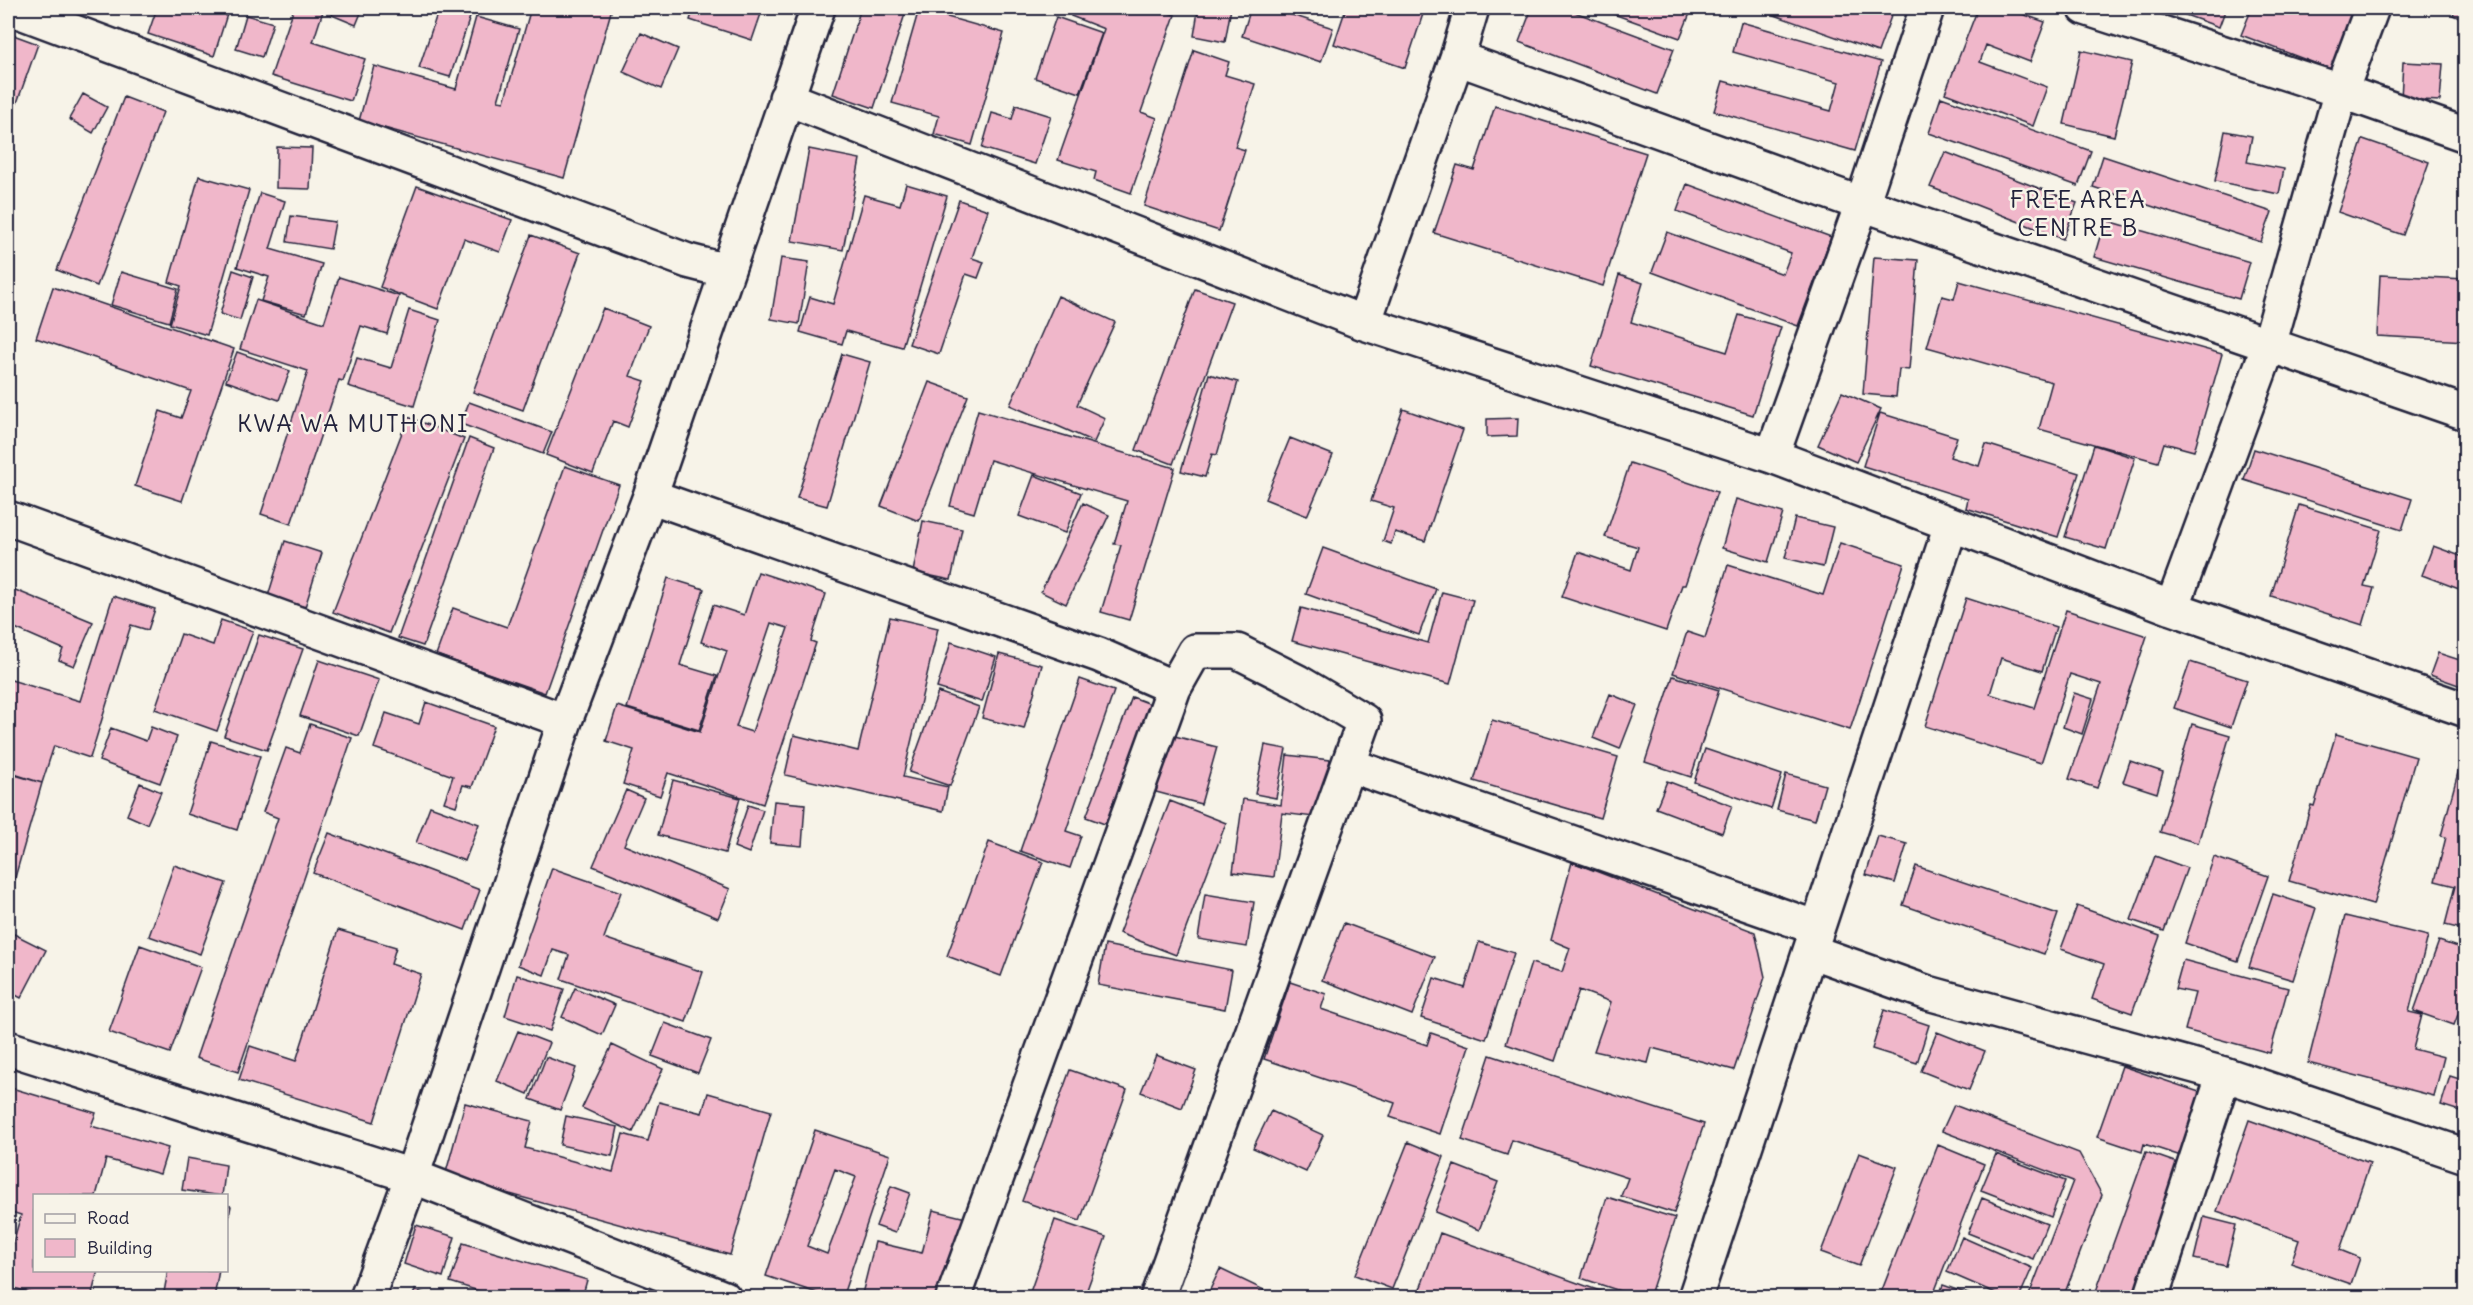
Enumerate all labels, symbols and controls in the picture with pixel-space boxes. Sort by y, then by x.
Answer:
district label: FREE AREA CENTRE B [2010,184,2146,242]
district label: KWA WA MUTHONI [237,408,469,438]
legend [33,1194,228,1272]
text: Road [87,1206,130,1229]
text: Building [87,1236,152,1259]

